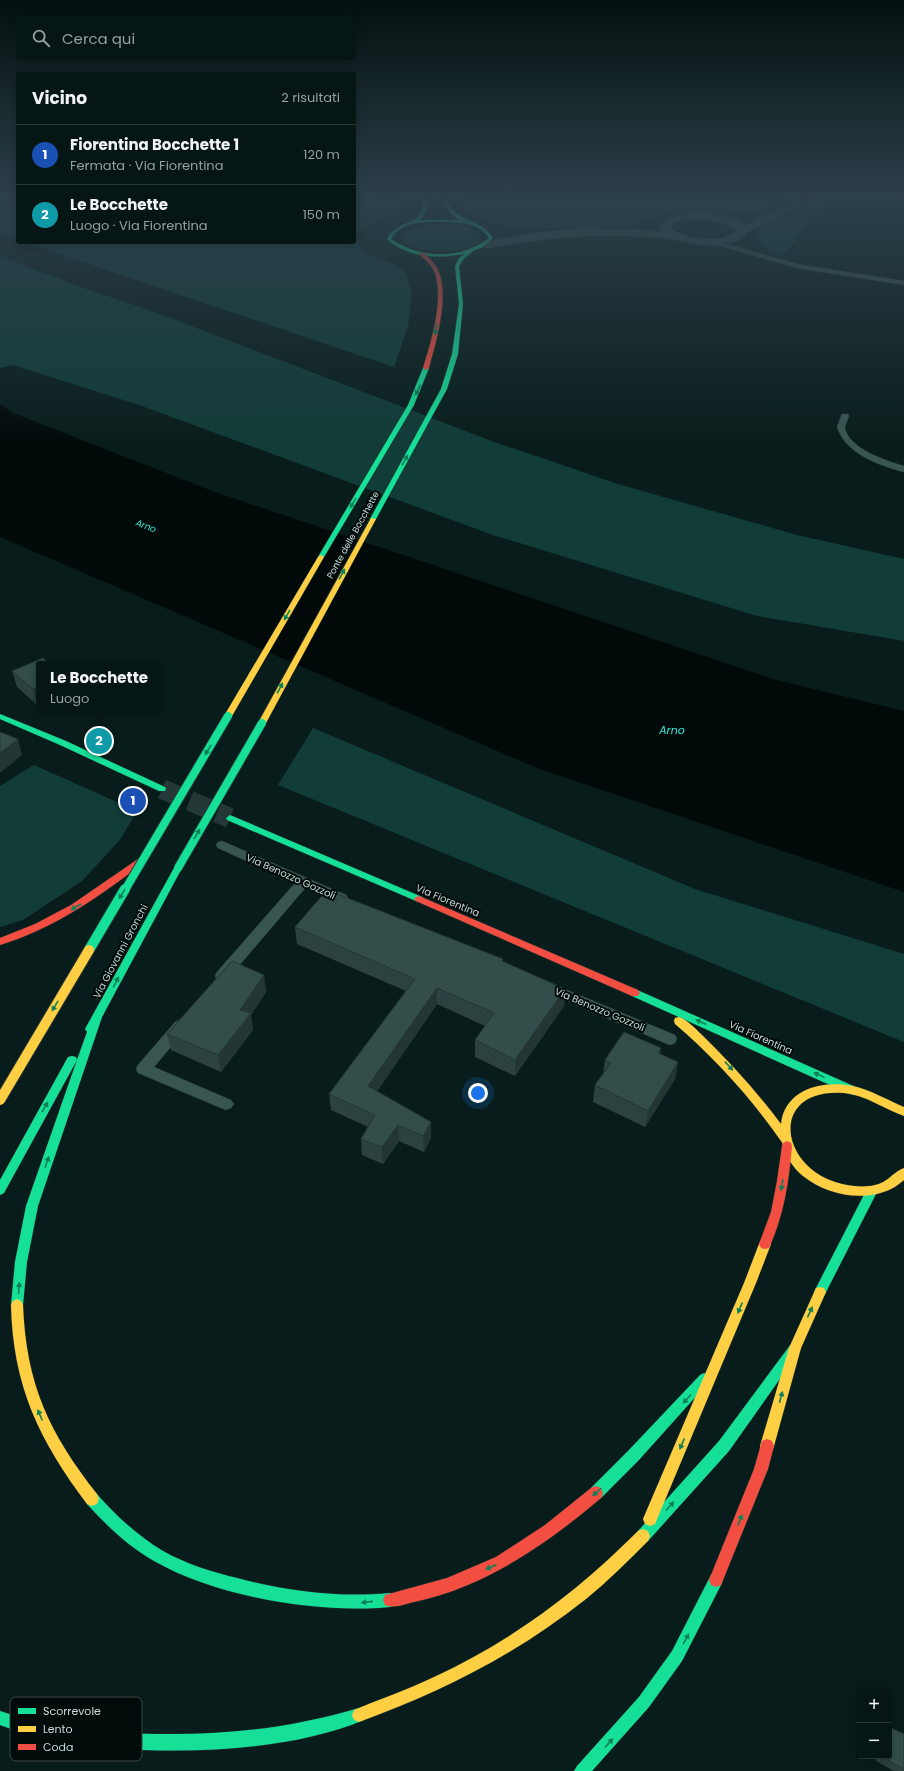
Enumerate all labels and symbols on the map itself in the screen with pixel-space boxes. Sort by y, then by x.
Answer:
one-way arrow [433,323,439,335]
one-way arrow [415,385,421,396]
one-way arrow [402,455,409,466]
street label: Ponte delle Bocchette [324,489,382,581]
one-way arrow [349,497,356,509]
water label: Arno [133,516,158,535]
one-way arrow [339,568,345,580]
one-way arrow [283,609,290,621]
one-way arrow [277,683,284,694]
water label: Arno [658,722,685,738]
pin: 2 [86,726,112,756]
one-way arrow [205,744,212,756]
pin: 1 [120,786,146,816]
one-way arrow [194,828,201,840]
street label: Via Benozzo Gozzoli [244,850,338,903]
street label: Via Fiorentina [414,880,482,921]
one-way arrow [118,888,125,900]
street label: Via Giovanni Gronchi [89,901,152,1001]
one-way arrow [70,904,82,911]
one-way arrow [112,977,119,988]
street label: Via Benozzo Gozzoli [552,984,647,1035]
one-way arrow [52,1000,59,1012]
street label: Via Fiorentina [727,1017,795,1058]
one-way arrow [695,1019,706,1025]
one-way arrow [724,1061,734,1071]
one-way arrow [814,1072,825,1078]
your location [468,1083,488,1103]
one-way arrow [42,1101,49,1113]
one-way arrow [45,1156,51,1168]
one-way arrow [778,1179,784,1191]
one-way arrow [16,1282,23,1294]
one-way arrow [736,1302,742,1314]
one-way arrow [807,1306,813,1317]
one-way arrow [778,1391,784,1403]
one-way arrow [683,1394,692,1403]
one-way arrow [37,1409,43,1420]
one-way arrow [679,1439,685,1450]
one-way arrow [592,1487,602,1497]
one-way arrow [665,1501,675,1511]
one-way arrow [737,1515,743,1526]
one-way arrow [485,1563,497,1570]
one-way arrow [361,1598,373,1605]
one-way arrow [683,1633,690,1644]
legend [10,1697,142,1761]
text: Scorrevole [43,1703,101,1719]
text: Lento [43,1721,73,1737]
one-way arrow [604,1737,613,1748]
text: Coda [43,1739,73,1755]

